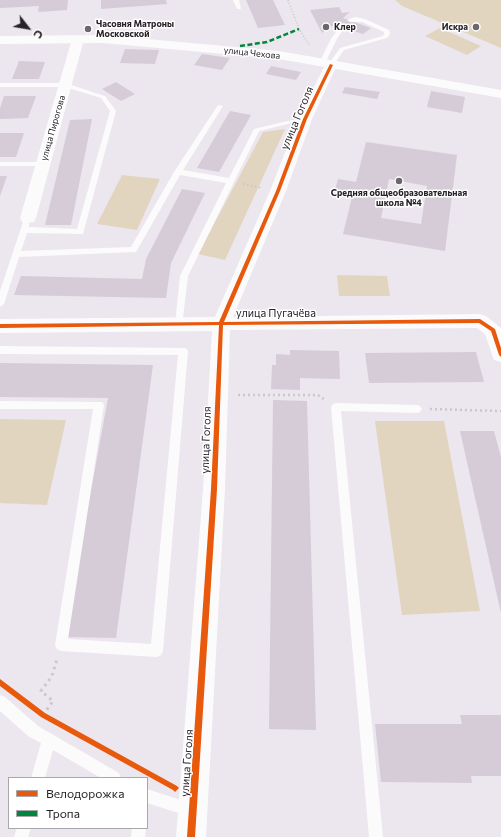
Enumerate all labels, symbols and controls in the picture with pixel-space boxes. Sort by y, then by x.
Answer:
north arrow [8,8,48,48]
place label: Часовня Матроны Московской [96,19,174,40]
marker: Клер [321,22,331,32]
place label: Клер [334,22,356,32]
place label: Искра [442,22,468,32]
marker: Искра [471,22,481,32]
marker: Часовня Матроны Московской [83,24,93,34]
text: С [31,28,46,41]
street label: улица Чехова [223,45,281,61]
street label: улица Гоголя [278,84,316,152]
street label: улица Пирогова [38,94,68,162]
marker: Средняя общеобразовательная школа №4 [394,176,404,186]
place label: Средняя общеобразовательная школа №4 [331,188,467,209]
street label: улица Пугачёва [236,306,316,320]
street label: улица Гоголя [198,406,214,474]
street label: улица Гоголя [178,729,196,797]
legend [8,777,148,829]
text: Велодорожка [46,786,124,800]
text: Тропа [46,806,80,820]

